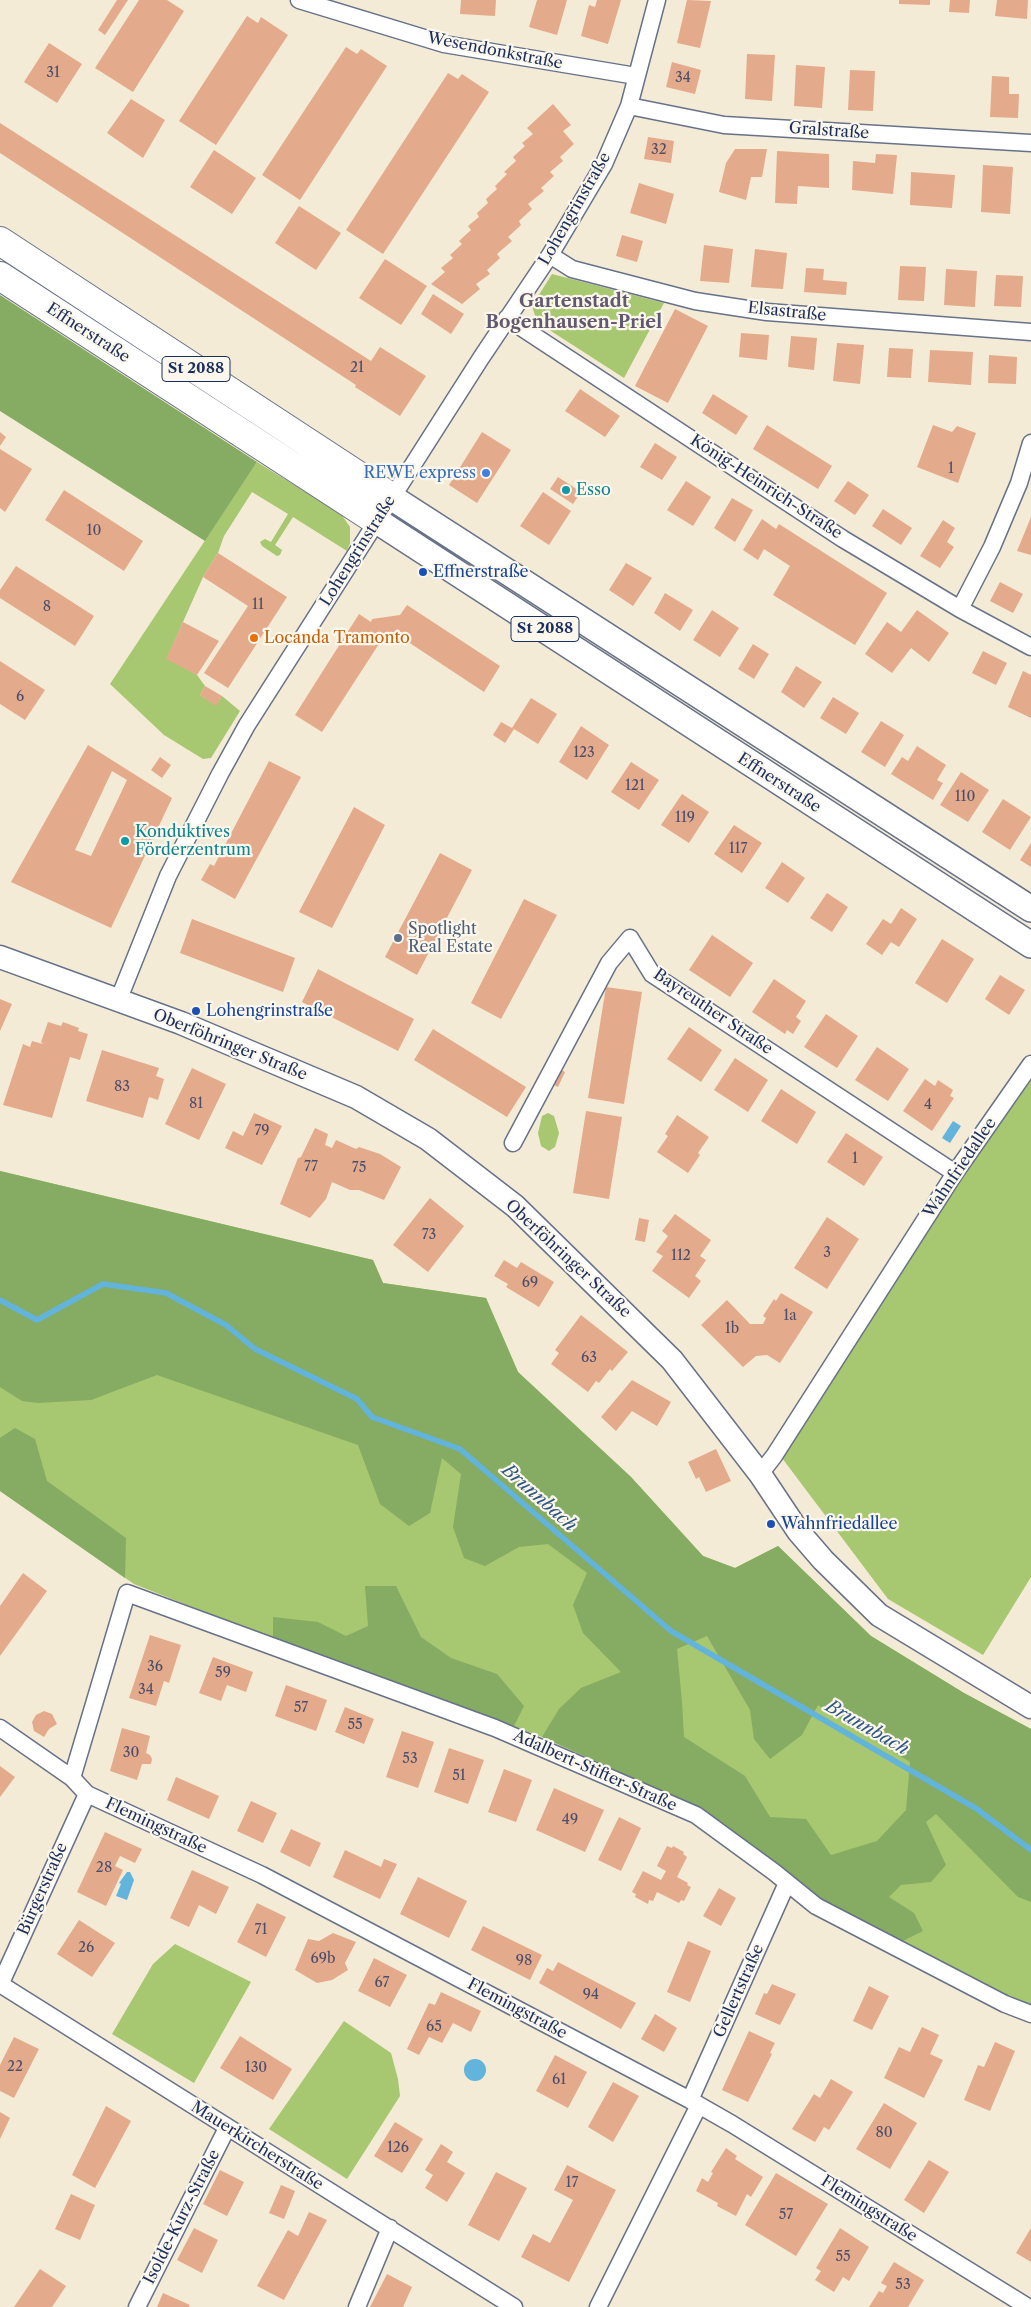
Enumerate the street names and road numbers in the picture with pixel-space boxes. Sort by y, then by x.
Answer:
street label: Wesendonkstraße [426,28,564,74]
street label: Gralstraße [788,119,870,143]
street label: Lohengrinstraße [535,149,615,269]
street label: Elsastraße [747,298,827,326]
street label: Effnerstraße [43,299,133,367]
road number: St 2088 [162,356,230,382]
street label: König-Heinrich-Straße [686,431,846,543]
street label: Lohengrinstraße [316,492,400,610]
road number: St 2088 [511,616,579,642]
street label: Effnerstraße [734,749,824,817]
street label: Bayreuther Straße [650,965,776,1059]
street label: Oberföhringer Straße [150,1005,310,1085]
street label: Wahnfriedallee [919,1114,1001,1222]
street label: Oberföhringer Straße [501,1196,635,1322]
street label: Adalbert-Stifter-Straße [510,1726,680,1816]
street label: Flemingstraße [102,1794,210,1858]
street label: Bürgerstraße [14,1840,72,1938]
street label: Gellertstraße [710,1941,768,2041]
street label: Flemingstraße [464,1975,570,2043]
street label: Mauerkircherstraße [187,2097,327,2195]
street label: Isolde-Kurz-Straße [140,2147,224,2287]
street label: Flemingstraße [817,2172,921,2246]

